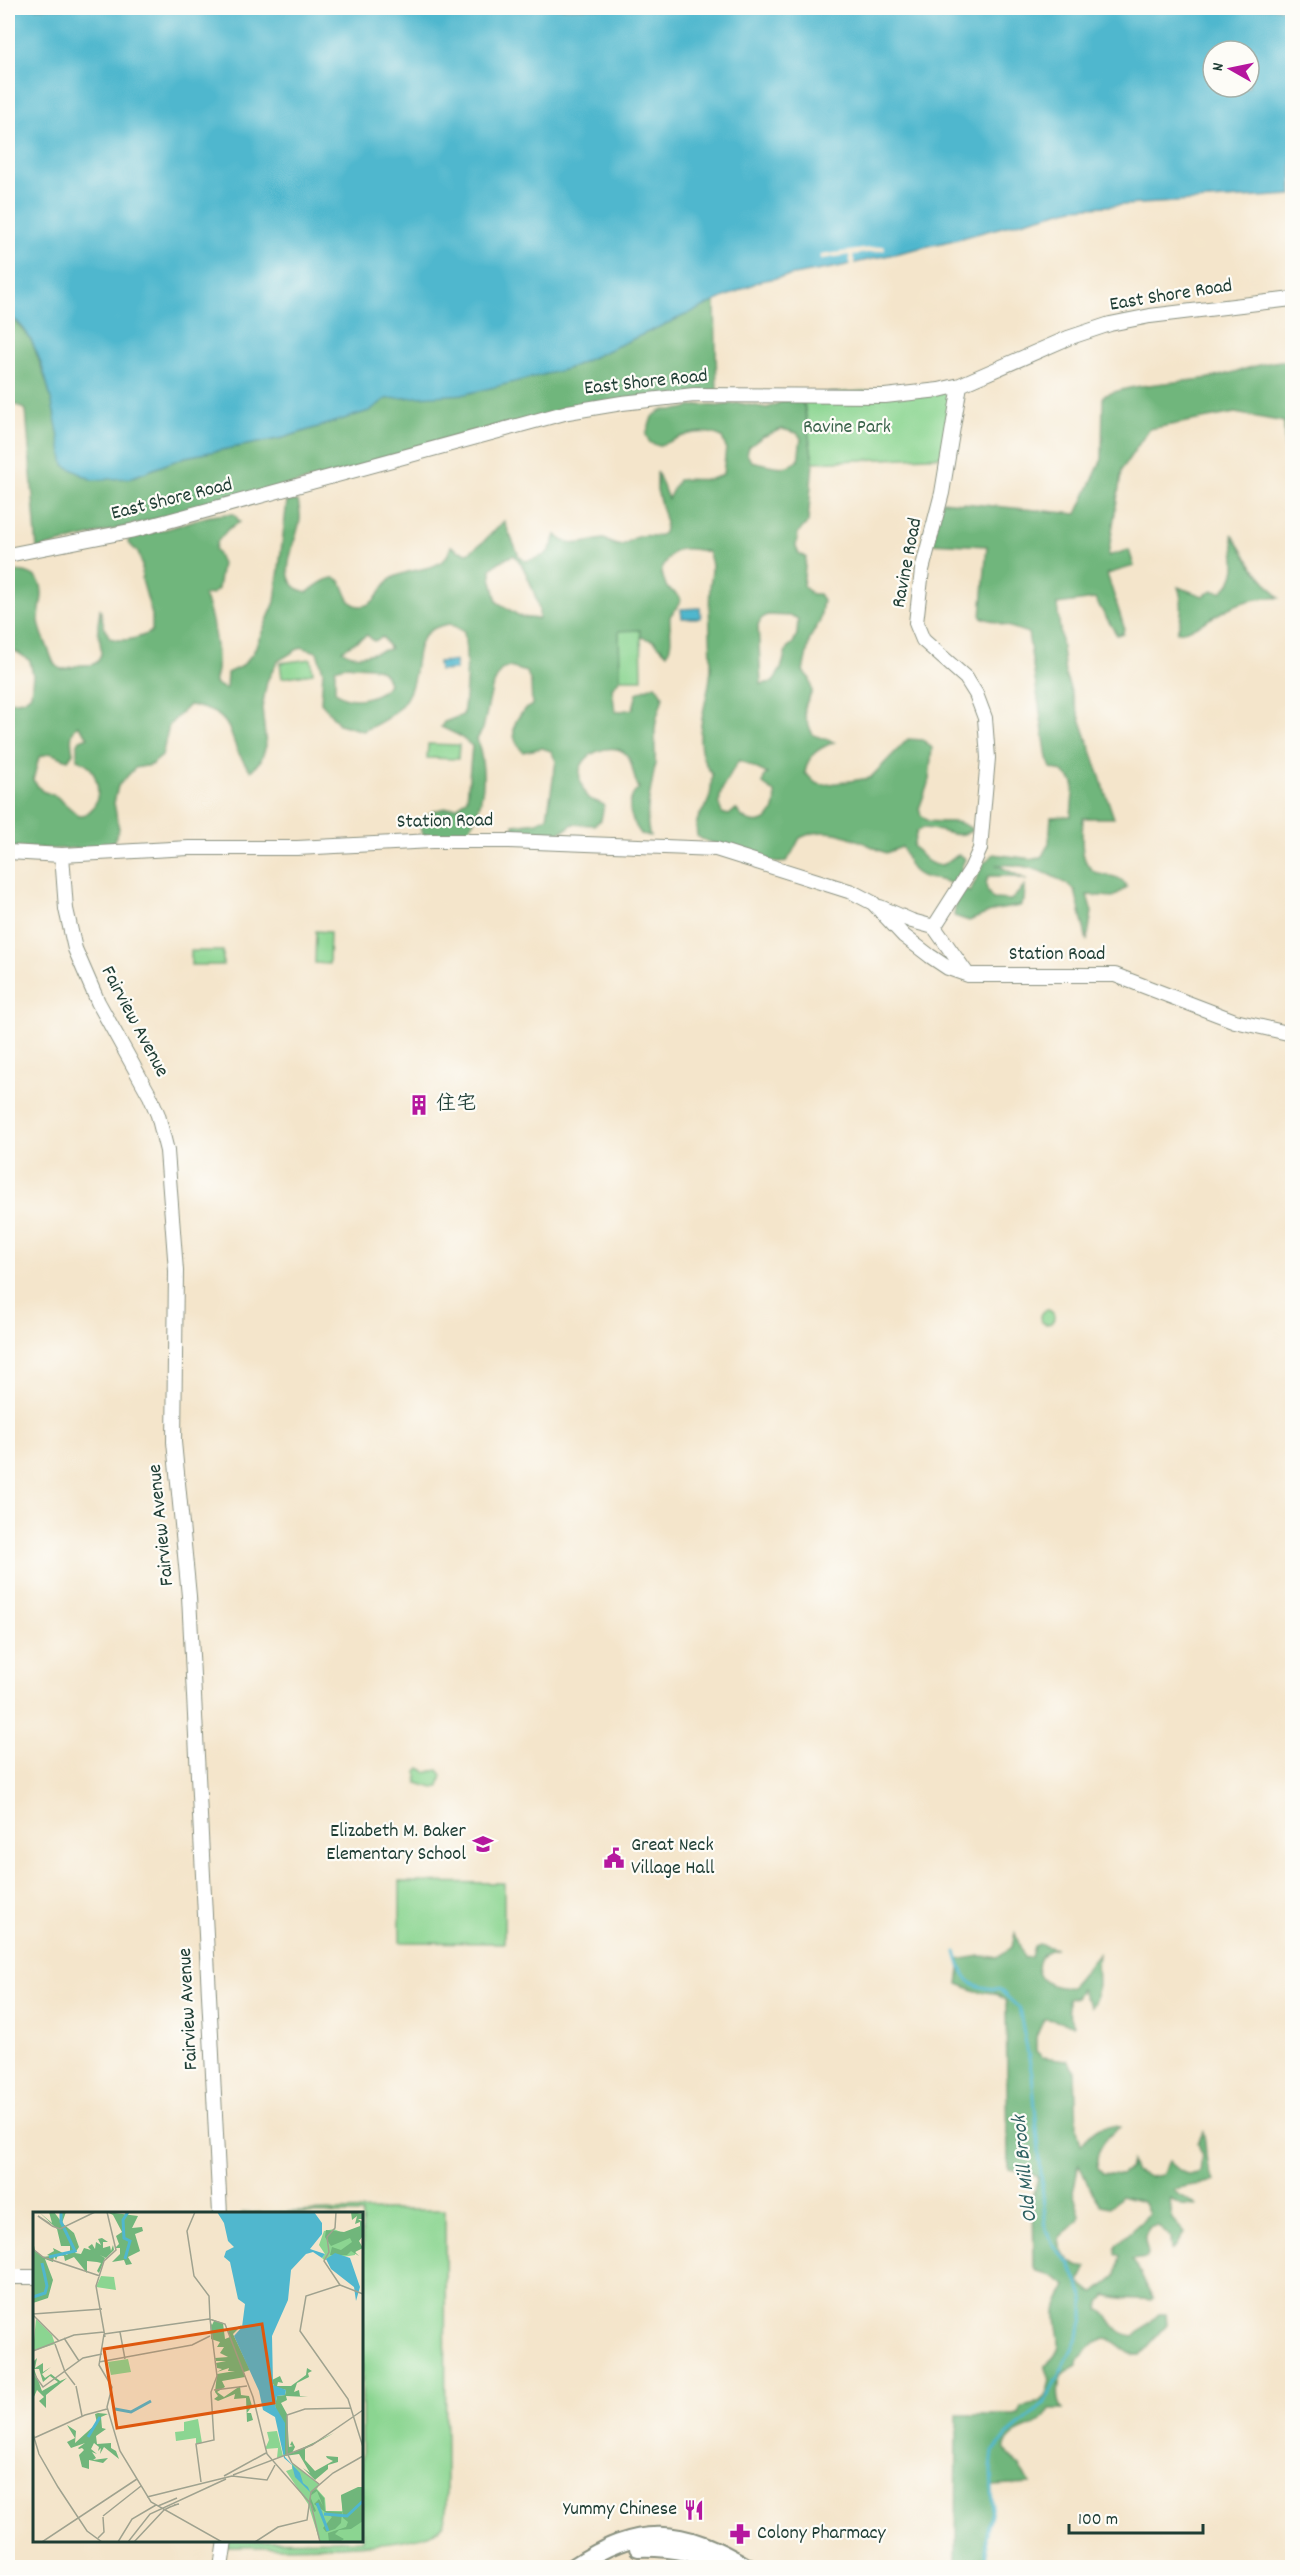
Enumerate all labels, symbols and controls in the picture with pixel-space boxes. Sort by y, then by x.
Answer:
north arrow [1201,39,1261,99]
text: N [1207,61,1231,73]
street label: East Shore Road [1108,272,1234,320]
street label: East Shore Road [583,363,709,403]
park label: Ravine Park [803,414,891,442]
street label: East Shore Road [108,471,236,529]
street label: Ravine Road [886,516,930,610]
street label: Station Road [396,807,494,837]
street label: Station Road [1009,941,1105,969]
street label: Fairview Avenue [93,961,175,1083]
place label: 住宅 [436,1091,476,1119]
building icon: 住宅 [407,1093,431,1117]
street label: Fairview Avenue [142,1463,182,1587]
place label: Elizabeth M. Baker Elementary School [326,1818,467,1869]
school or university icon: Elizabeth M. Baker Elementary School [471,1832,495,1856]
place label: Great Neck Village Hall [631,1832,715,1883]
public building icon: Great Neck Village Hall [602,1846,626,1870]
street label: Fairview Avenue [172,1947,206,2071]
water label: Old Mill Brook [1005,2112,1047,2224]
inset map [33,2212,363,2542]
place label: Yummy Chinese [563,2496,677,2524]
scale bar [1069,2497,1202,2535]
restaurant icon: Yummy Chinese [682,2498,706,2522]
text: 100 m [1078,2508,1118,2533]
place label: Colony Pharmacy [757,2520,887,2548]
pharmacy icon: Colony Pharmacy [728,2522,752,2546]

